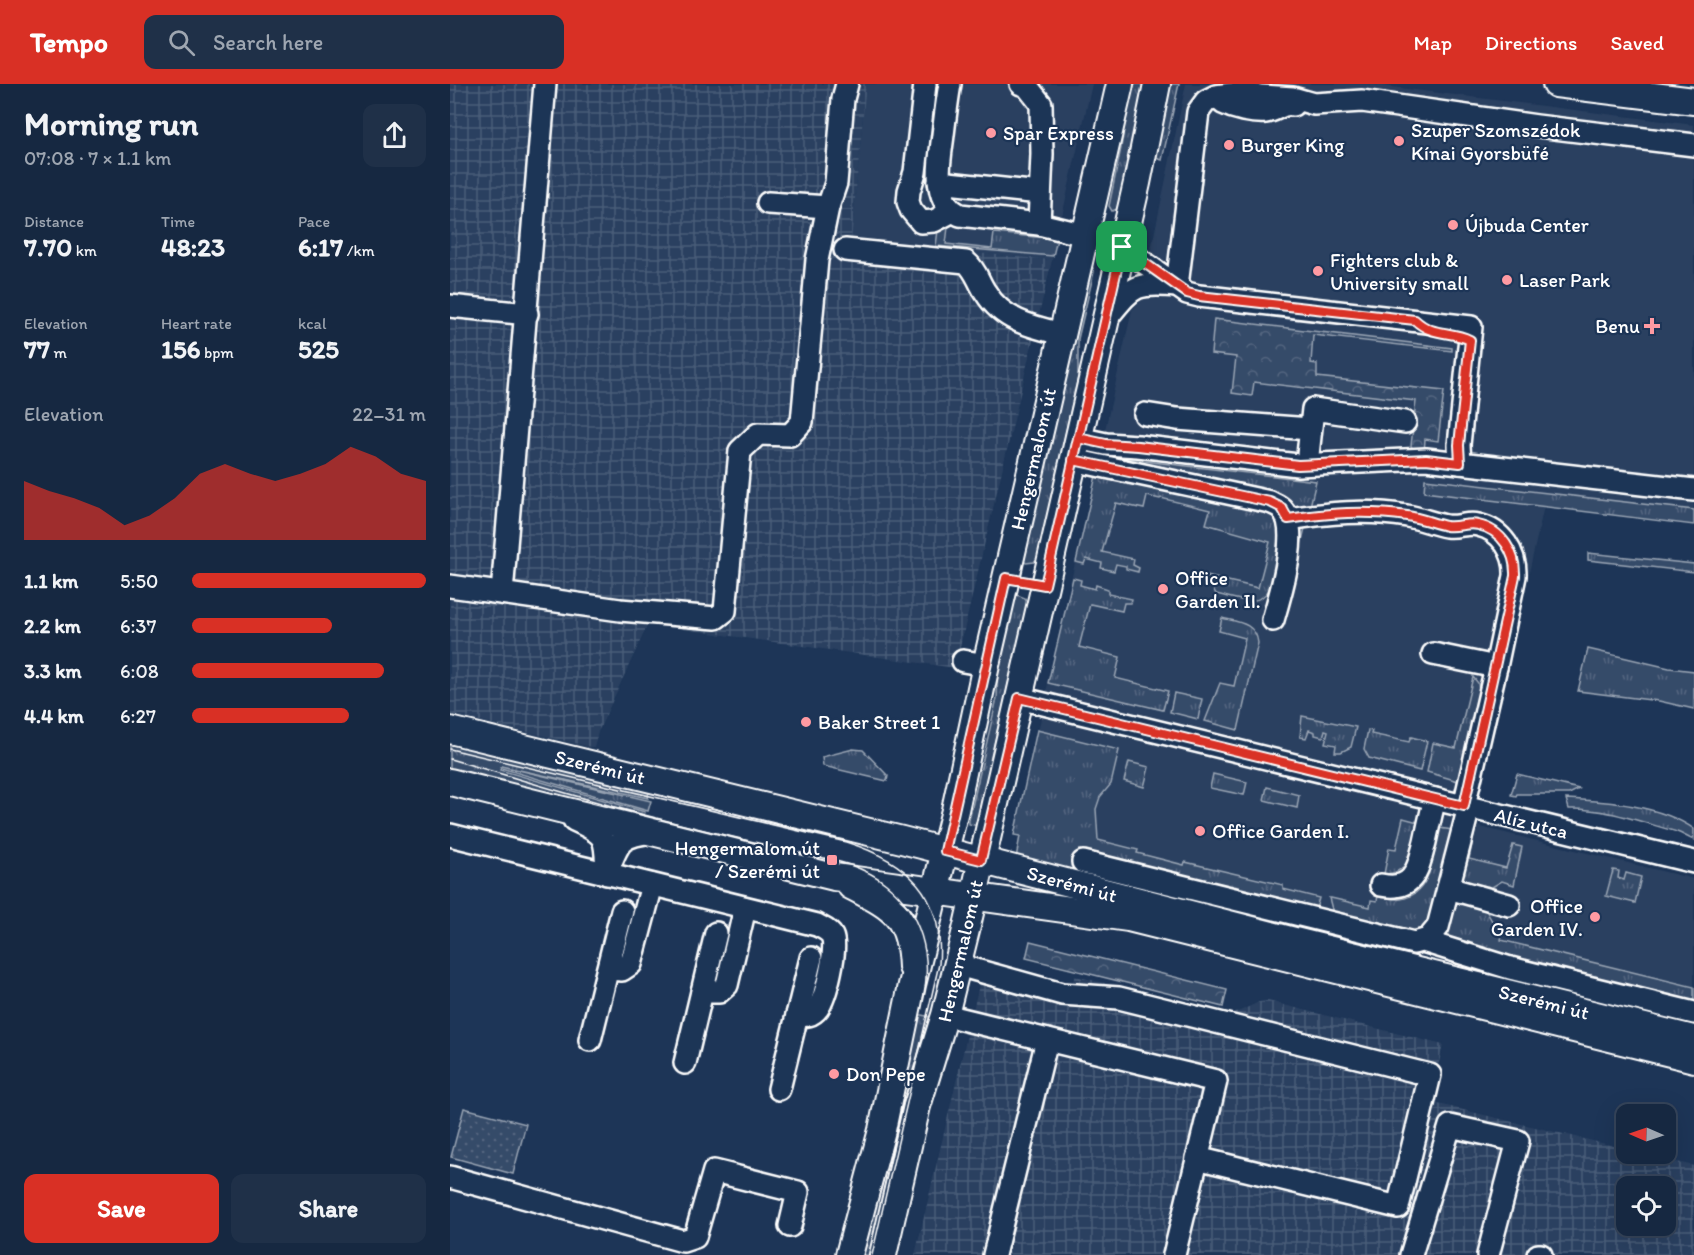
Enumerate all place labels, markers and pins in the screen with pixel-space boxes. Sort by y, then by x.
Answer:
place label: Szuper Szomszédok Kínai Gyorsbüfé [1411,118,1581,165]
place label: Spar Express [1003,121,1114,145]
marker: Spar Express [984,126,998,140]
place label: Burger King [1241,133,1345,157]
marker: Szuper Szomszédok Kínai Gyorsbüfé [1392,134,1406,148]
marker: Burger King [1222,138,1236,152]
place label: Újbuda Center [1465,213,1589,237]
marker: Újbuda Center [1446,218,1460,232]
pin [1096,221,1147,272]
place label: Fighters club & University small [1330,248,1469,295]
marker: Fighters club & University small [1311,264,1325,278]
place label: Laser Park [1519,268,1611,292]
marker: Laser Park [1500,273,1514,287]
place label: Benu [1595,314,1640,338]
marker: Benu [1645,319,1659,333]
place label: Office Garden II. [1175,566,1261,613]
marker: Office Garden II. [1156,582,1170,596]
place label: Baker Street 1 [818,710,940,734]
marker: Baker Street 1 [799,715,813,729]
place label: Office Garden I. [1212,819,1349,843]
marker: Office Garden I. [1193,824,1207,838]
place label: Hengermalom út / Szerémi út [675,836,820,883]
marker: Hengermalom út / Szerémi út [825,853,839,867]
place label: Office Garden IV. [1491,894,1583,941]
marker: Office Garden IV. [1588,910,1602,924]
place label: Don Pepe [846,1062,926,1086]
marker: Don Pepe [827,1067,841,1081]

